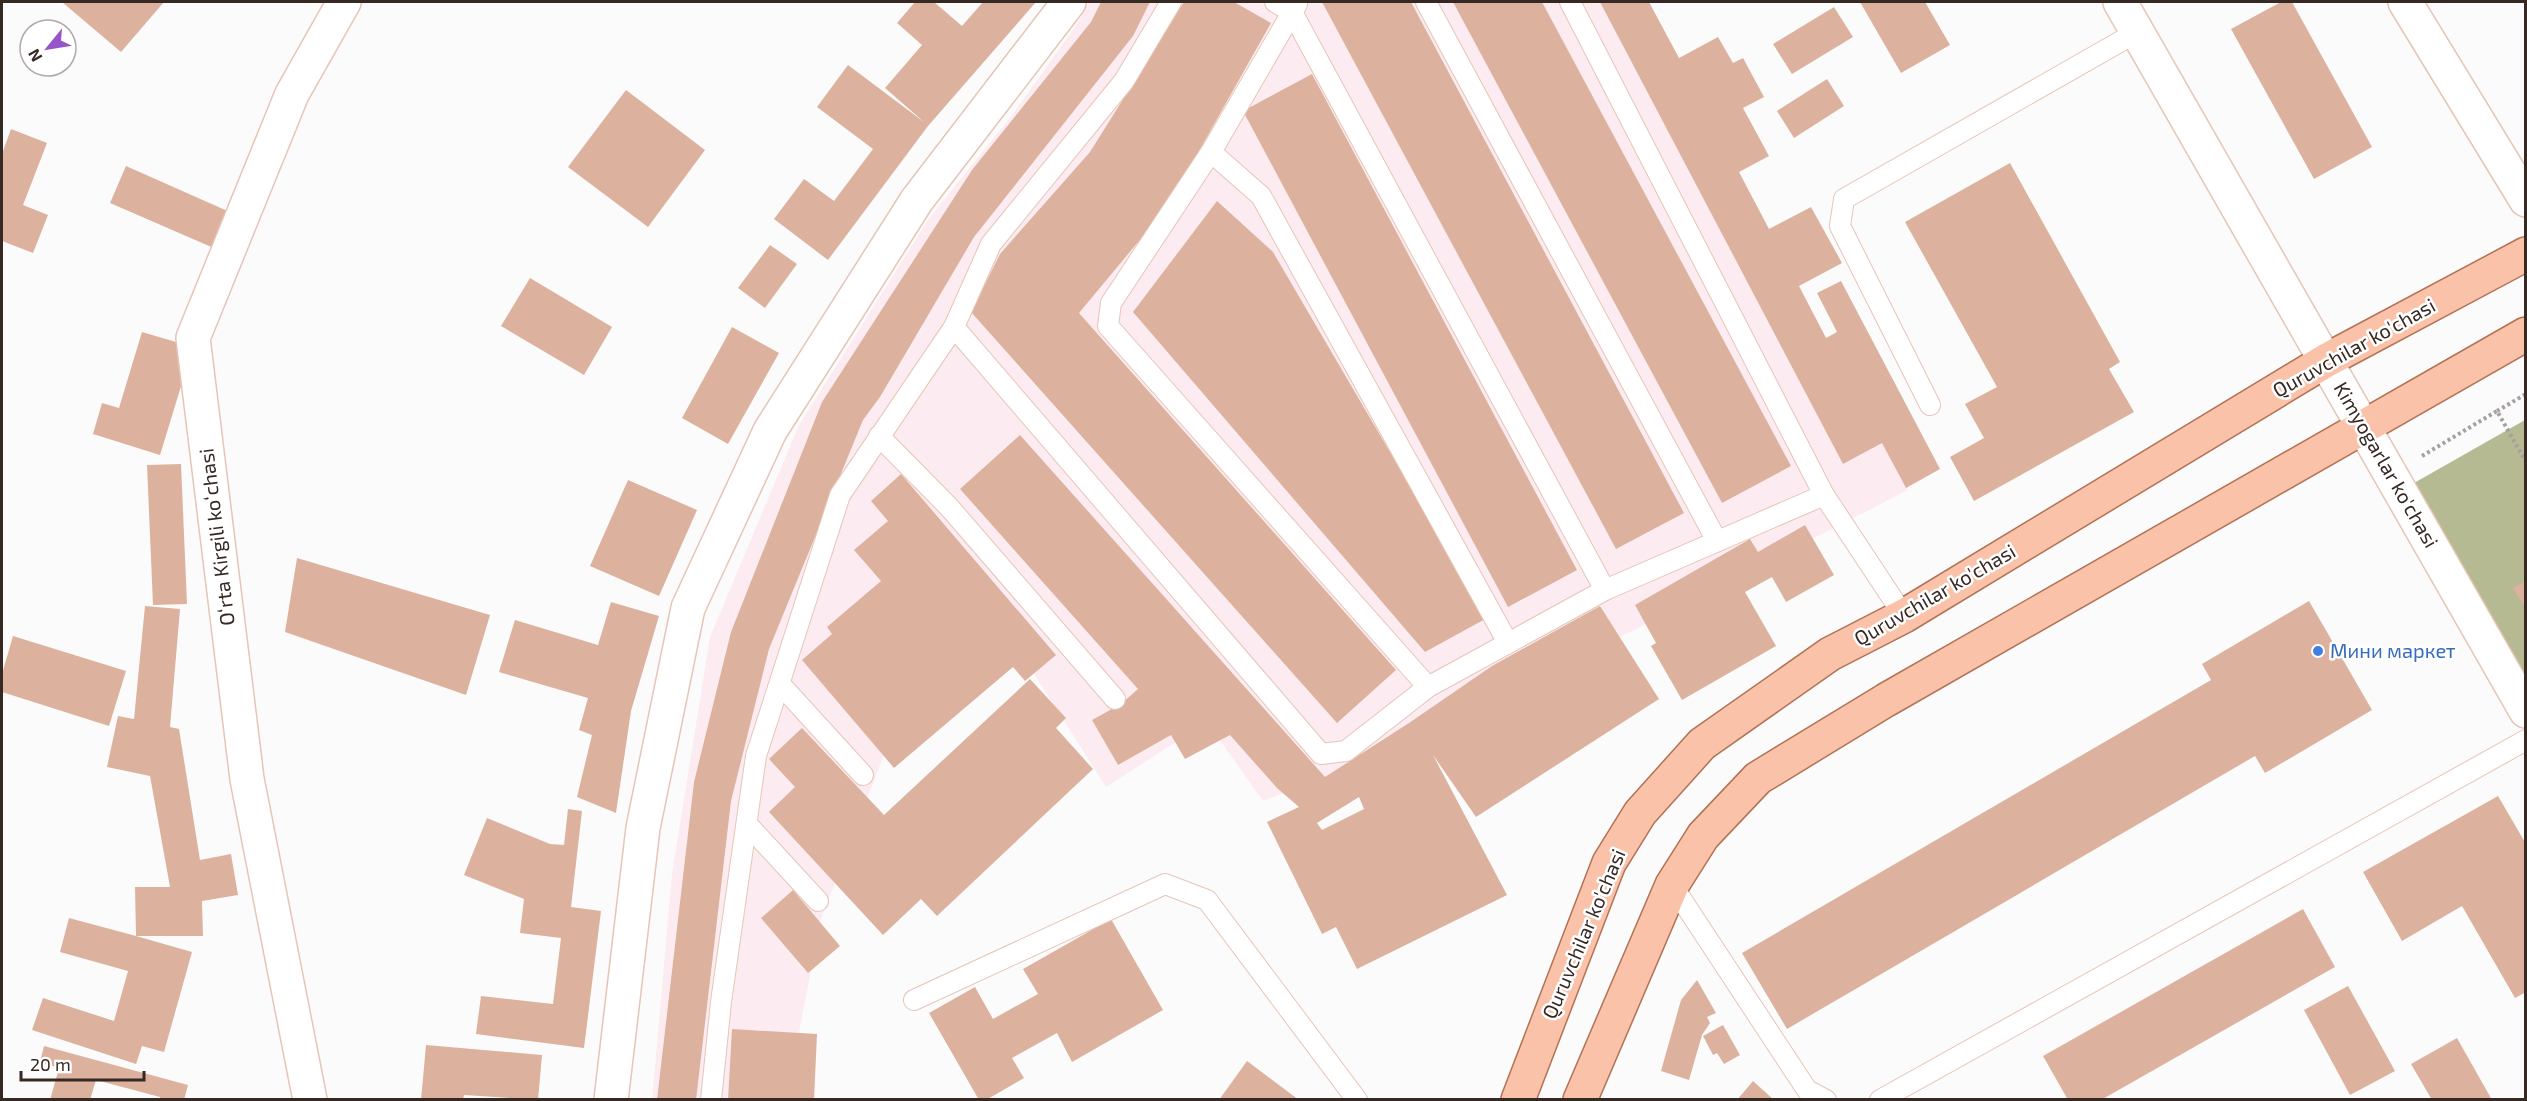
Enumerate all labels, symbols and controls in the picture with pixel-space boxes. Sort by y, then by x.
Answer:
north arrow [18,18,78,78]
text: N [23,46,46,66]
street label: Quruvchilar ko'chasi [2268,292,2439,402]
street label: Kimyogarlar ko'chasi [2330,377,2444,552]
street label: Oʻrta Kirgili koʻchasi [193,447,239,627]
street label: Quruvchilar ko'chasi [1850,538,2019,650]
place label: Мини маркет [2330,638,2456,662]
marker: Мини маркет [2311,644,2325,658]
street label: Quruvchilar ko'chasi [1536,845,1630,1022]
scale bar [21,1044,144,1082]
text: 20 m [30,1053,71,1075]

